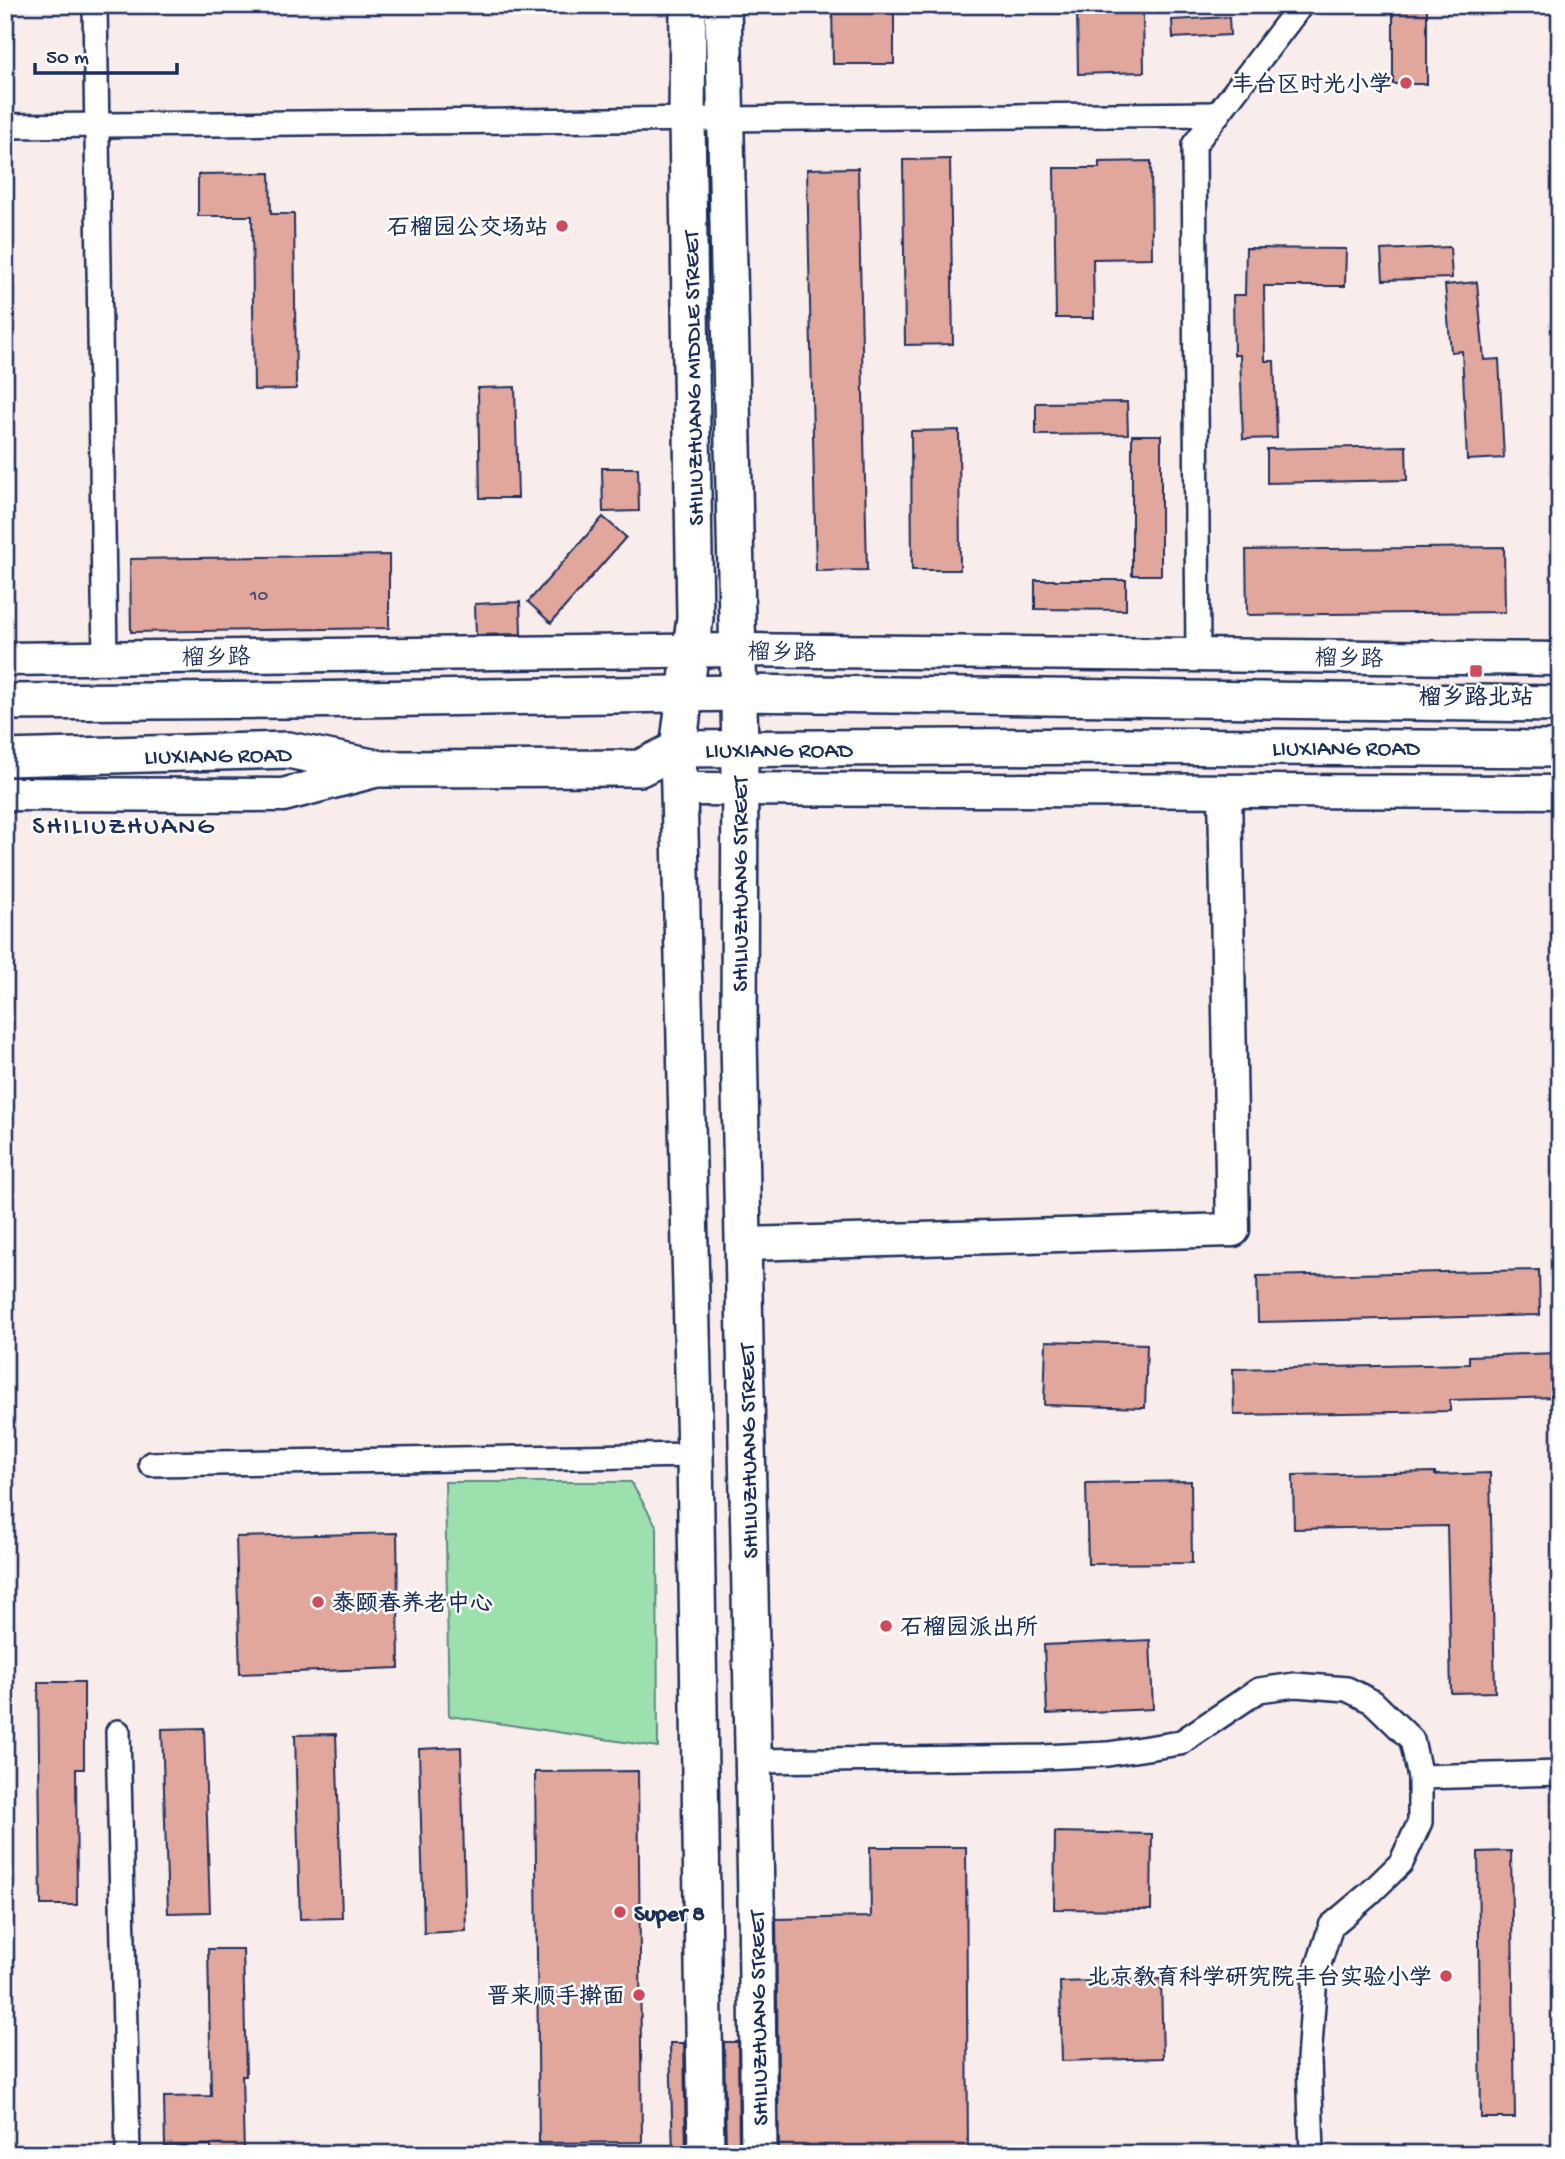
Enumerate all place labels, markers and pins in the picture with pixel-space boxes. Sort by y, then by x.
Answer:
place label: 丰台区时光小学 [1231,71,1392,100]
marker: 丰台区时光小学 [1398,75,1414,91]
place label: 石榴园公交场站 [387,215,548,243]
marker: 石榴园公交场站 [554,218,570,234]
marker: 榴乡路北站 [1468,663,1484,679]
place label: 榴乡路北站 [1419,684,1534,713]
place label: 泰颐春养老中心 [332,1590,493,1619]
marker: 泰颐春养老中心 [310,1594,326,1610]
place label: 石榴园派出所 [900,1615,1038,1643]
marker: 石榴园派出所 [878,1618,894,1634]
place label: Super 8 [634,1902,705,1929]
marker: Super 8 [612,1904,628,1920]
place label: 北京教育科学研究院丰台实验小学 [1087,1964,1432,1993]
marker: 北京教育科学研究院丰台实验小学 [1438,1968,1454,1984]
place label: 晋来顺手擀面 [487,1983,625,2012]
marker: 晋来顺手擀面 [631,1987,647,2003]

